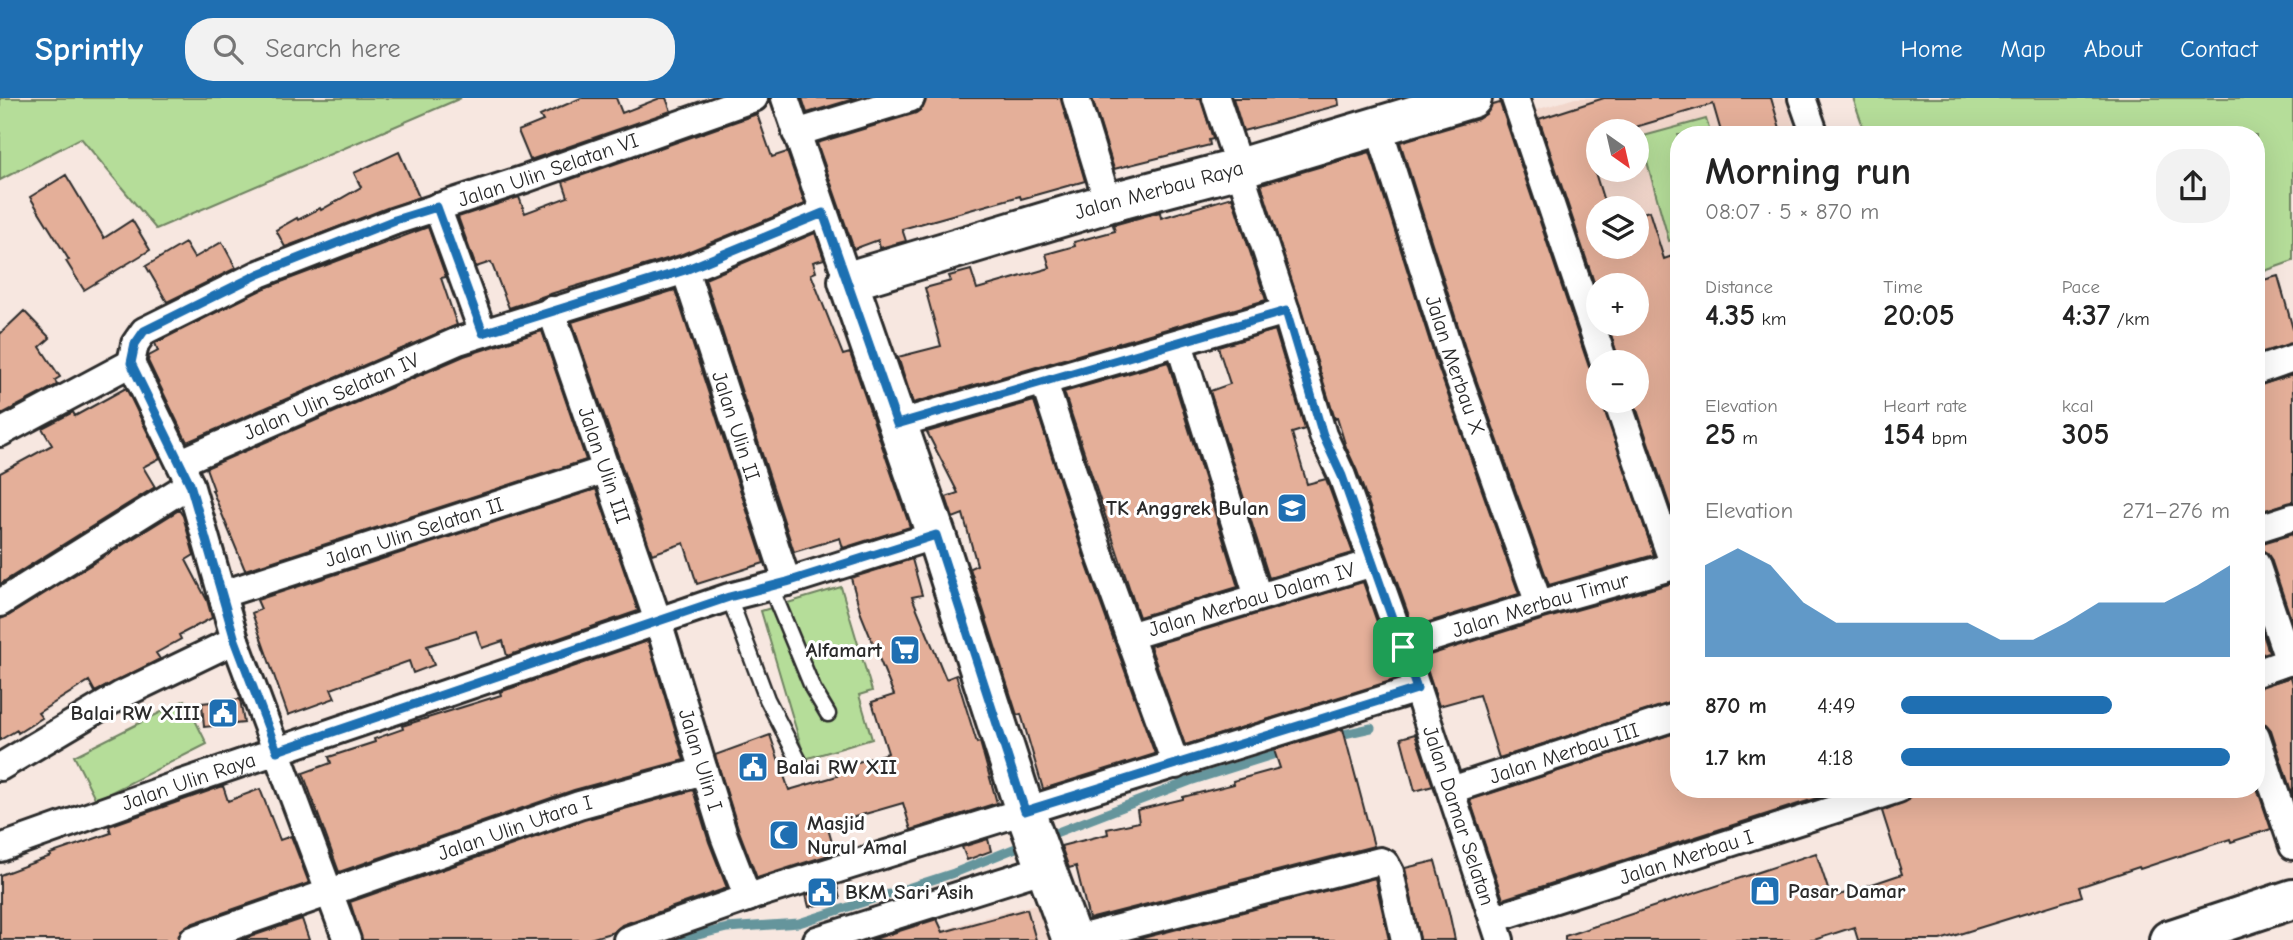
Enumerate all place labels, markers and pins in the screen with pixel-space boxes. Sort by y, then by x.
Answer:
school or university icon: TK Anggrek Bulan [1275,491,1309,525]
place label: TK Anggrek Bulan [1106,496,1269,520]
pin [1373,617,1433,677]
supermarket icon: Alfamart [888,633,922,667]
place label: Alfamart [806,638,883,662]
public building icon: Balai RW XIII [206,696,240,730]
place label: Balai RW XIII [70,701,200,725]
public building icon: Balai RW XII [736,750,770,784]
place label: Balai RW XII [776,755,897,779]
place label: Masjid Nurul Amal [807,811,907,859]
mosque icon: Masjid Nurul Amal [767,818,801,852]
shop icon: Pasar Damar [1748,874,1782,908]
public building icon: BKM Sari Asih [805,875,839,909]
place label: Pasar Damar [1788,879,1906,903]
place label: BKM Sari Asih [845,880,974,904]

